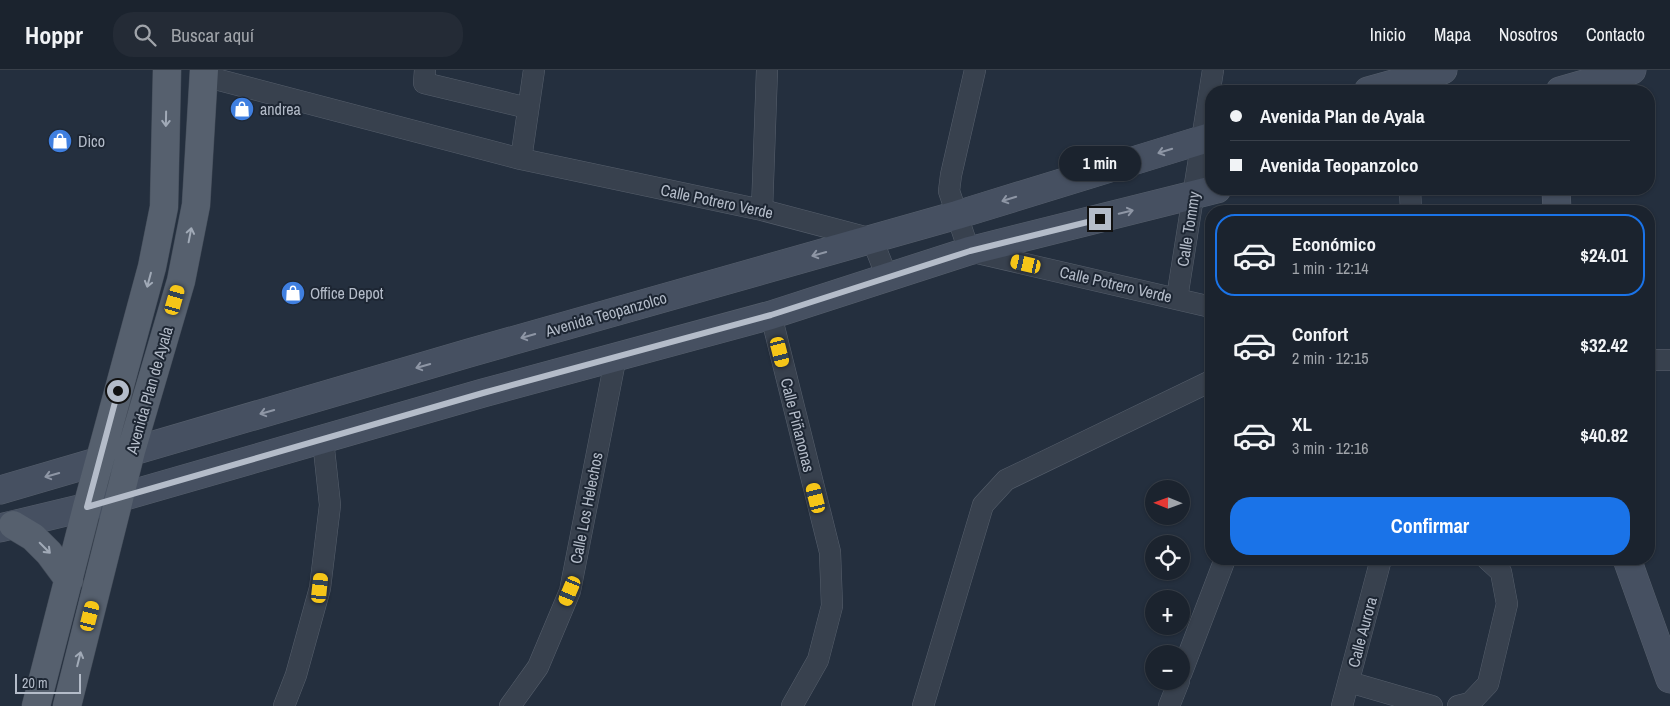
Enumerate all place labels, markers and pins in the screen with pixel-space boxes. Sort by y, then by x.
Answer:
shop icon: andrea [229,96,255,122]
place label: andrea [260,98,302,120]
shop icon: Dico [47,128,73,154]
place label: Dico [78,130,105,152]
shop icon: Office Depot [280,280,306,306]
place label: Office Depot [310,282,384,304]

